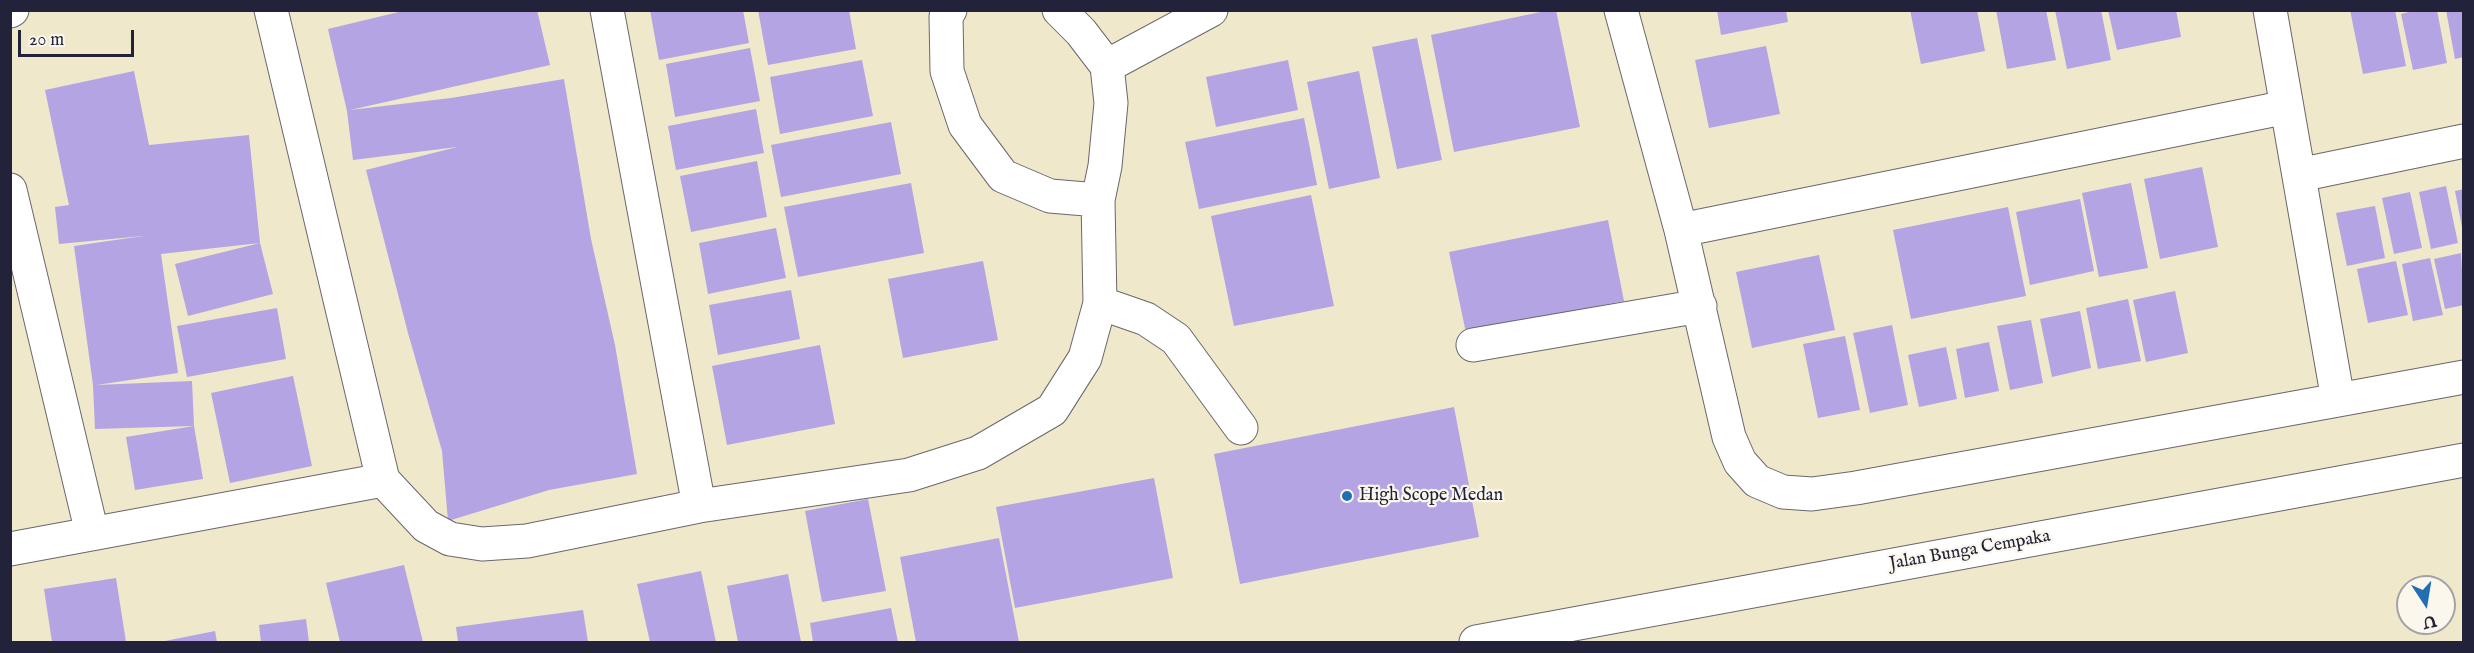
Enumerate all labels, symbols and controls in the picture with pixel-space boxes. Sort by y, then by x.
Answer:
scale bar [21,18,136,56]
text: 20 m [29,29,64,52]
place label: High Scope Medan [1359,485,1503,507]
marker: High Scope Medan [1340,489,1354,503]
street label: Jalan Bunga Cempaka [1888,526,2052,576]
north arrow [2396,575,2456,635]
text: U [2421,609,2438,632]

